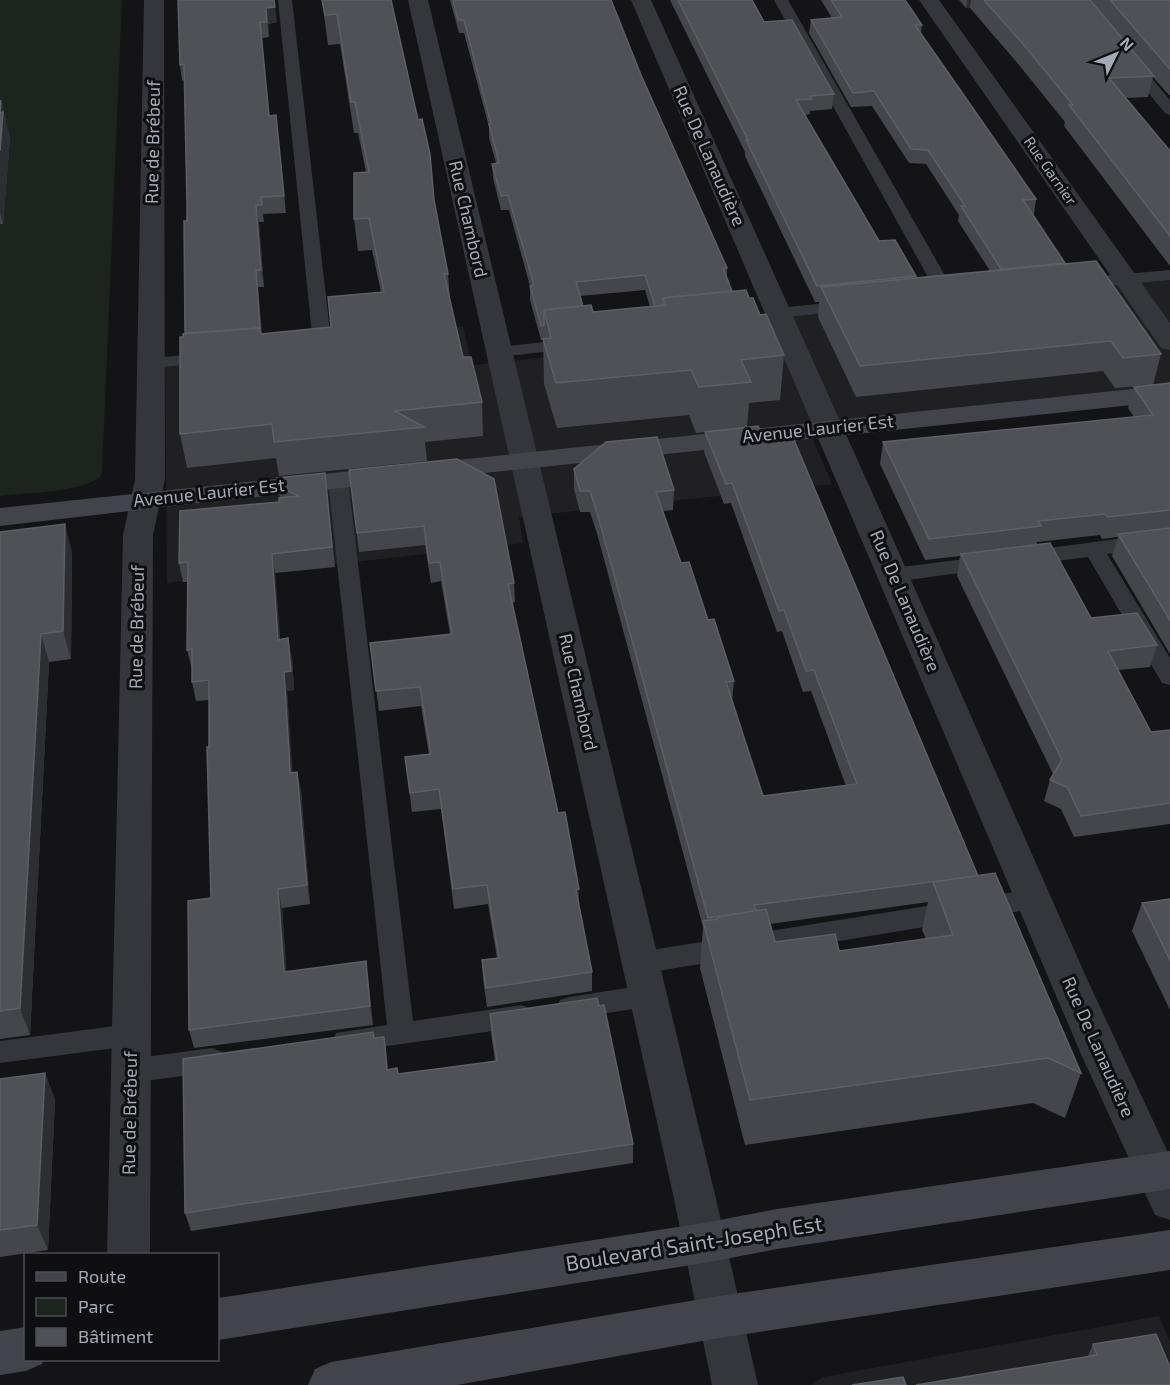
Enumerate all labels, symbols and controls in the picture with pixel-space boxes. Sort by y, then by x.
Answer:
north arrow [1086,24,1146,84]
text: N [1116,33,1138,54]
street label: Rue de Brébeuf [140,79,164,204]
street label: Rue De Lanaudière [669,82,751,229]
street label: Rue Garnier [1021,133,1081,208]
street label: Rue Chambord [445,158,493,279]
street label: Avenue Laurier Est [741,409,895,447]
street label: Avenue Laurier Est [132,473,286,511]
street label: Rue De Lanaudière [866,527,946,675]
street label: Rue de Brébeuf [124,564,148,689]
street label: Rue Chambord [555,631,603,752]
street label: Rue De Lanaudière [1058,973,1140,1120]
street label: Rue de Brébeuf [117,1050,141,1175]
street label: Boulevard Saint-Joseph Est [564,1210,824,1275]
legend [24,1253,219,1361]
text: Route [78,1265,126,1287]
text: Parc [78,1295,114,1317]
text: Bâtiment [78,1325,153,1347]

